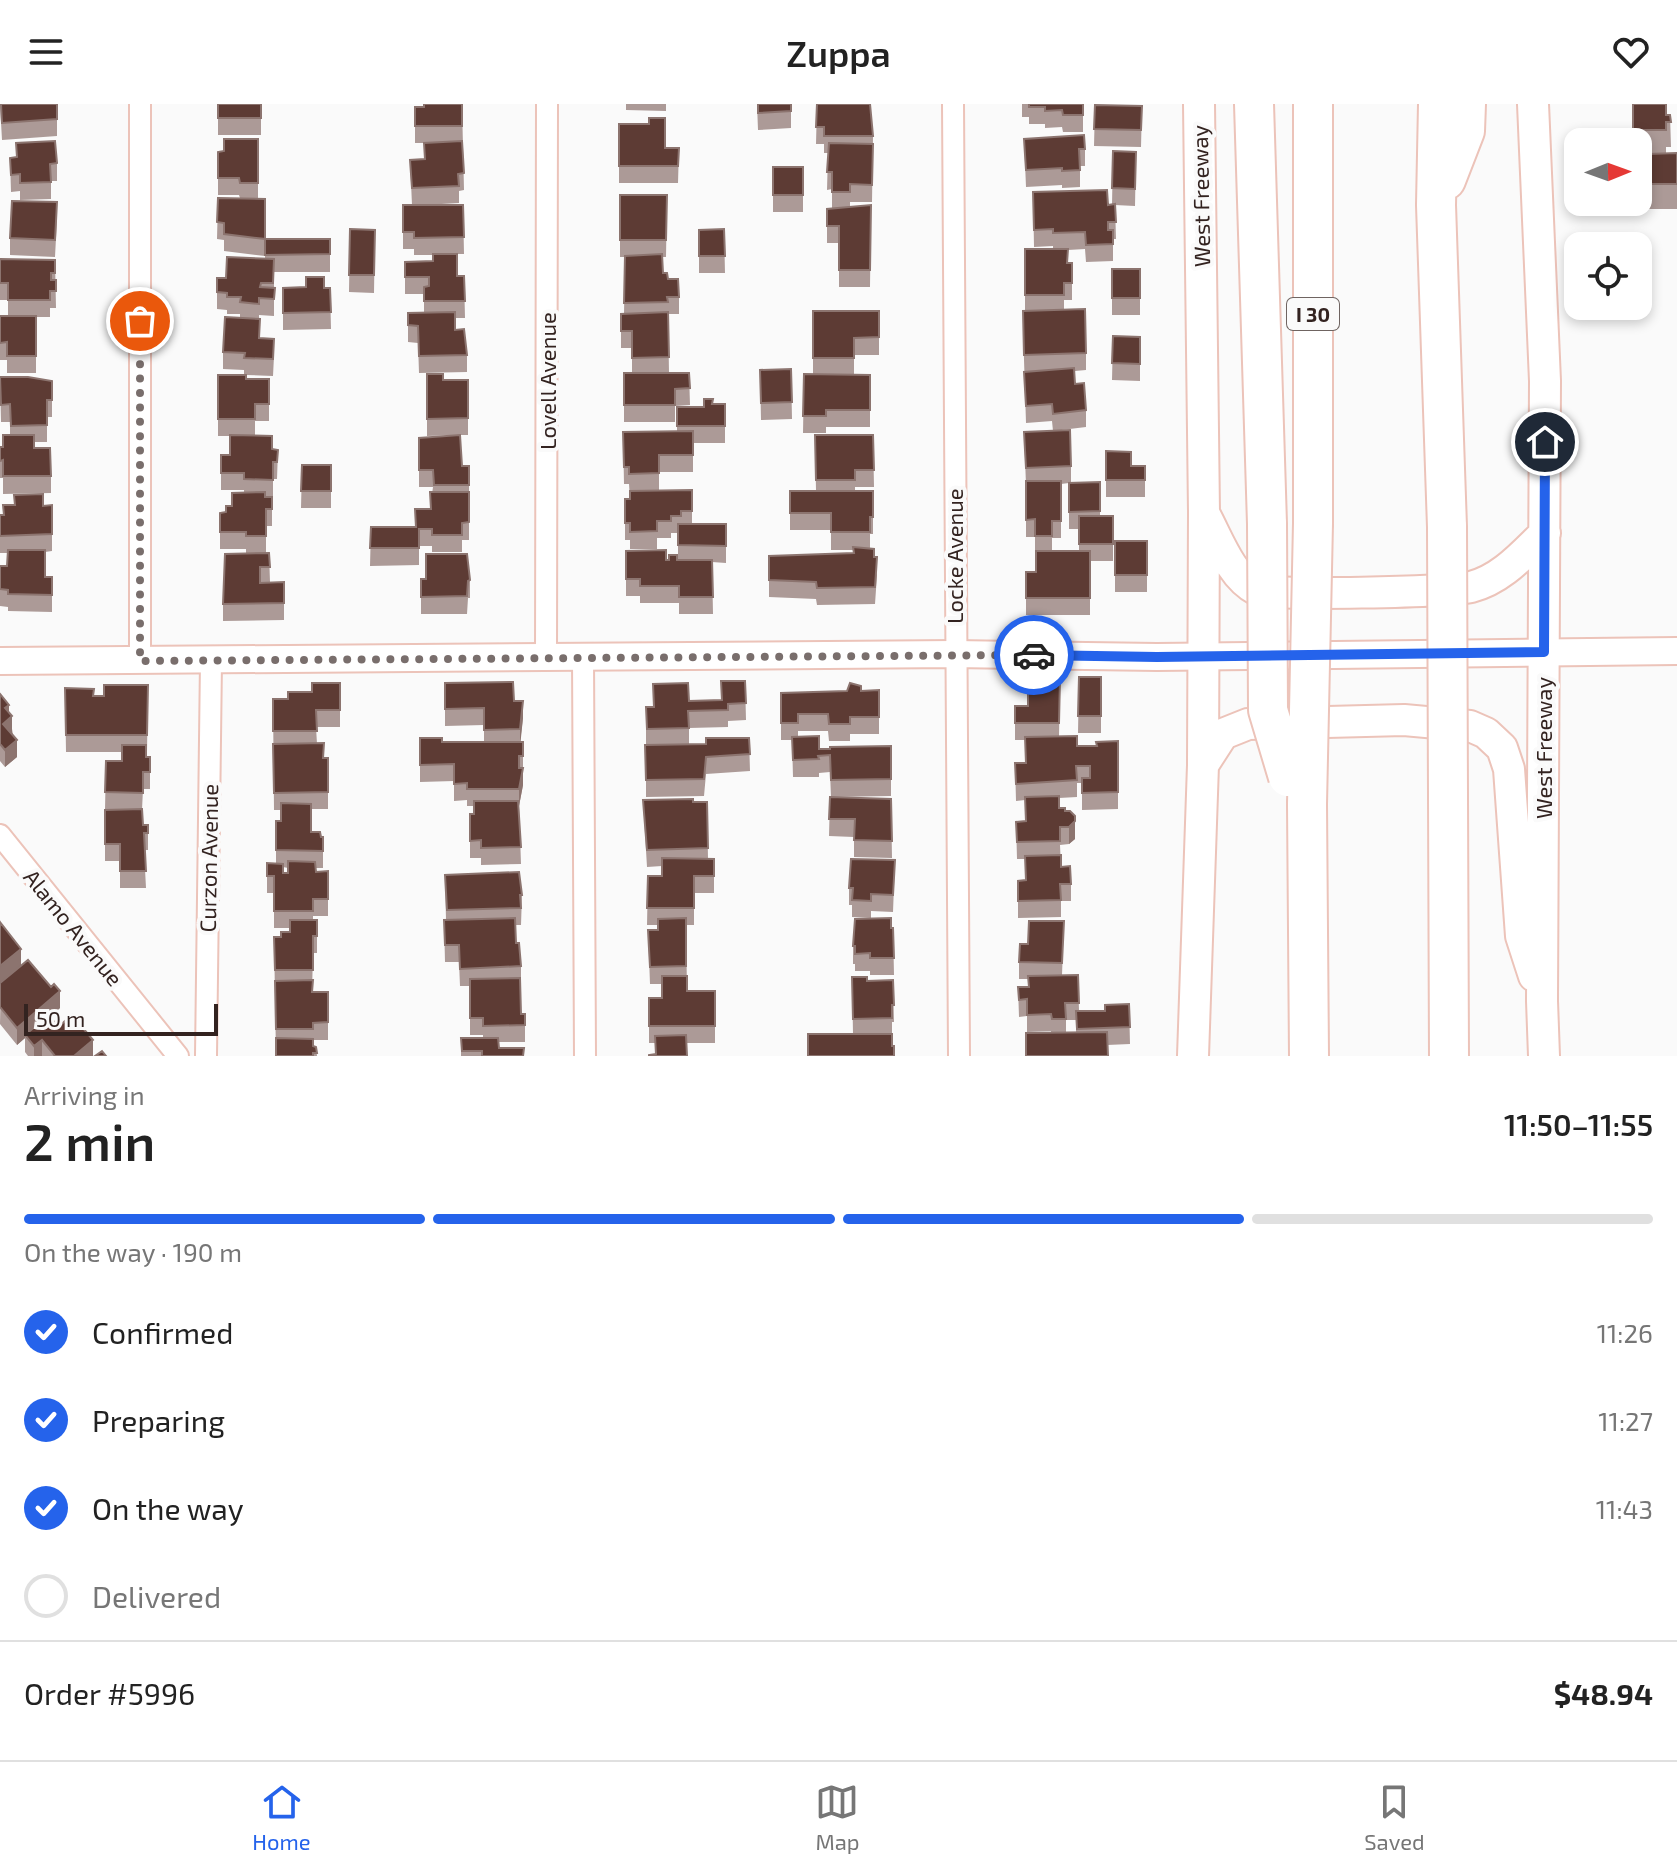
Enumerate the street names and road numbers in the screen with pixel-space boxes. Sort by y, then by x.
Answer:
street label: West Freeway [1186,124,1214,267]
road number: I 30 [1287,298,1339,330]
street label: Lovell Avenue [534,312,560,450]
street label: Locke Avenue [941,488,967,624]
street label: West Freeway [1530,677,1556,819]
street label: Curzon Avenue [194,784,222,932]
street label: Alamo Avenue [19,864,129,990]

